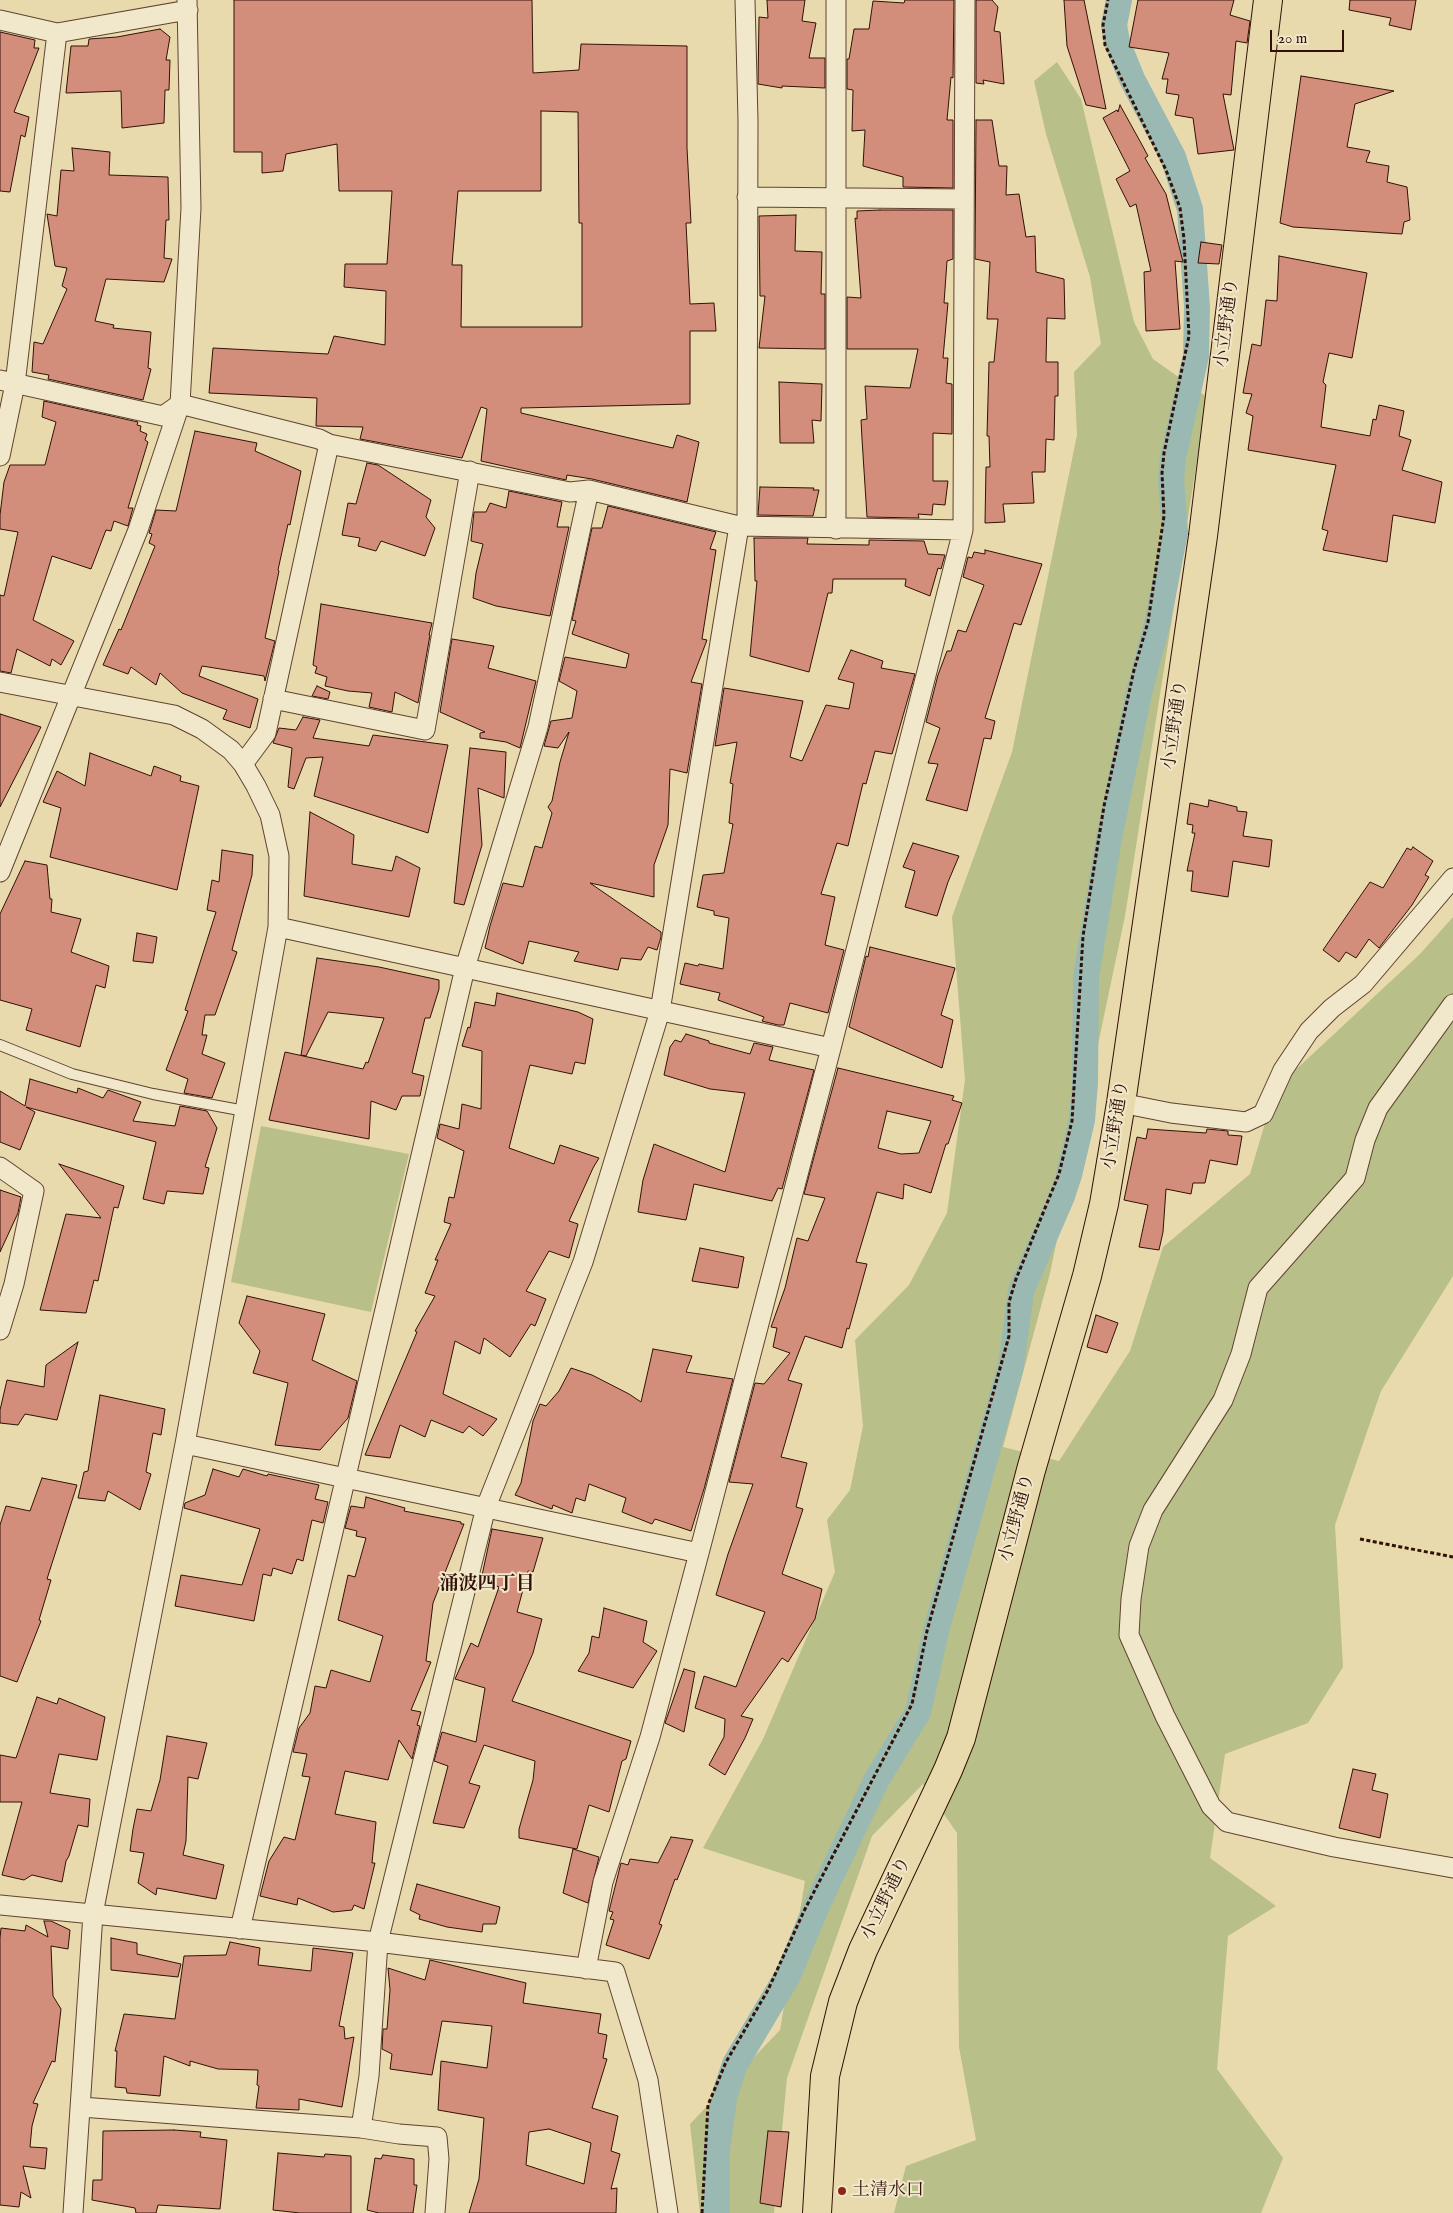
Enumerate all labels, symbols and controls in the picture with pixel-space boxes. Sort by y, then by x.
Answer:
scale bar [1273,20,1347,52]
text: 20 m [1278,29,1307,48]
street label: 小立野通り [1212,277,1244,369]
street label: 小立野通り [1159,679,1193,771]
street label: 小立野通り [1099,1079,1135,1171]
street label: 小立野通り [996,1472,1040,1564]
district label: 涌波四丁目 [440,1574,534,1596]
street label: 小立野通り [858,1854,916,1944]
place label: 土清水口 [852,2180,924,2202]
marker: 土清水口 [836,2185,848,2197]

